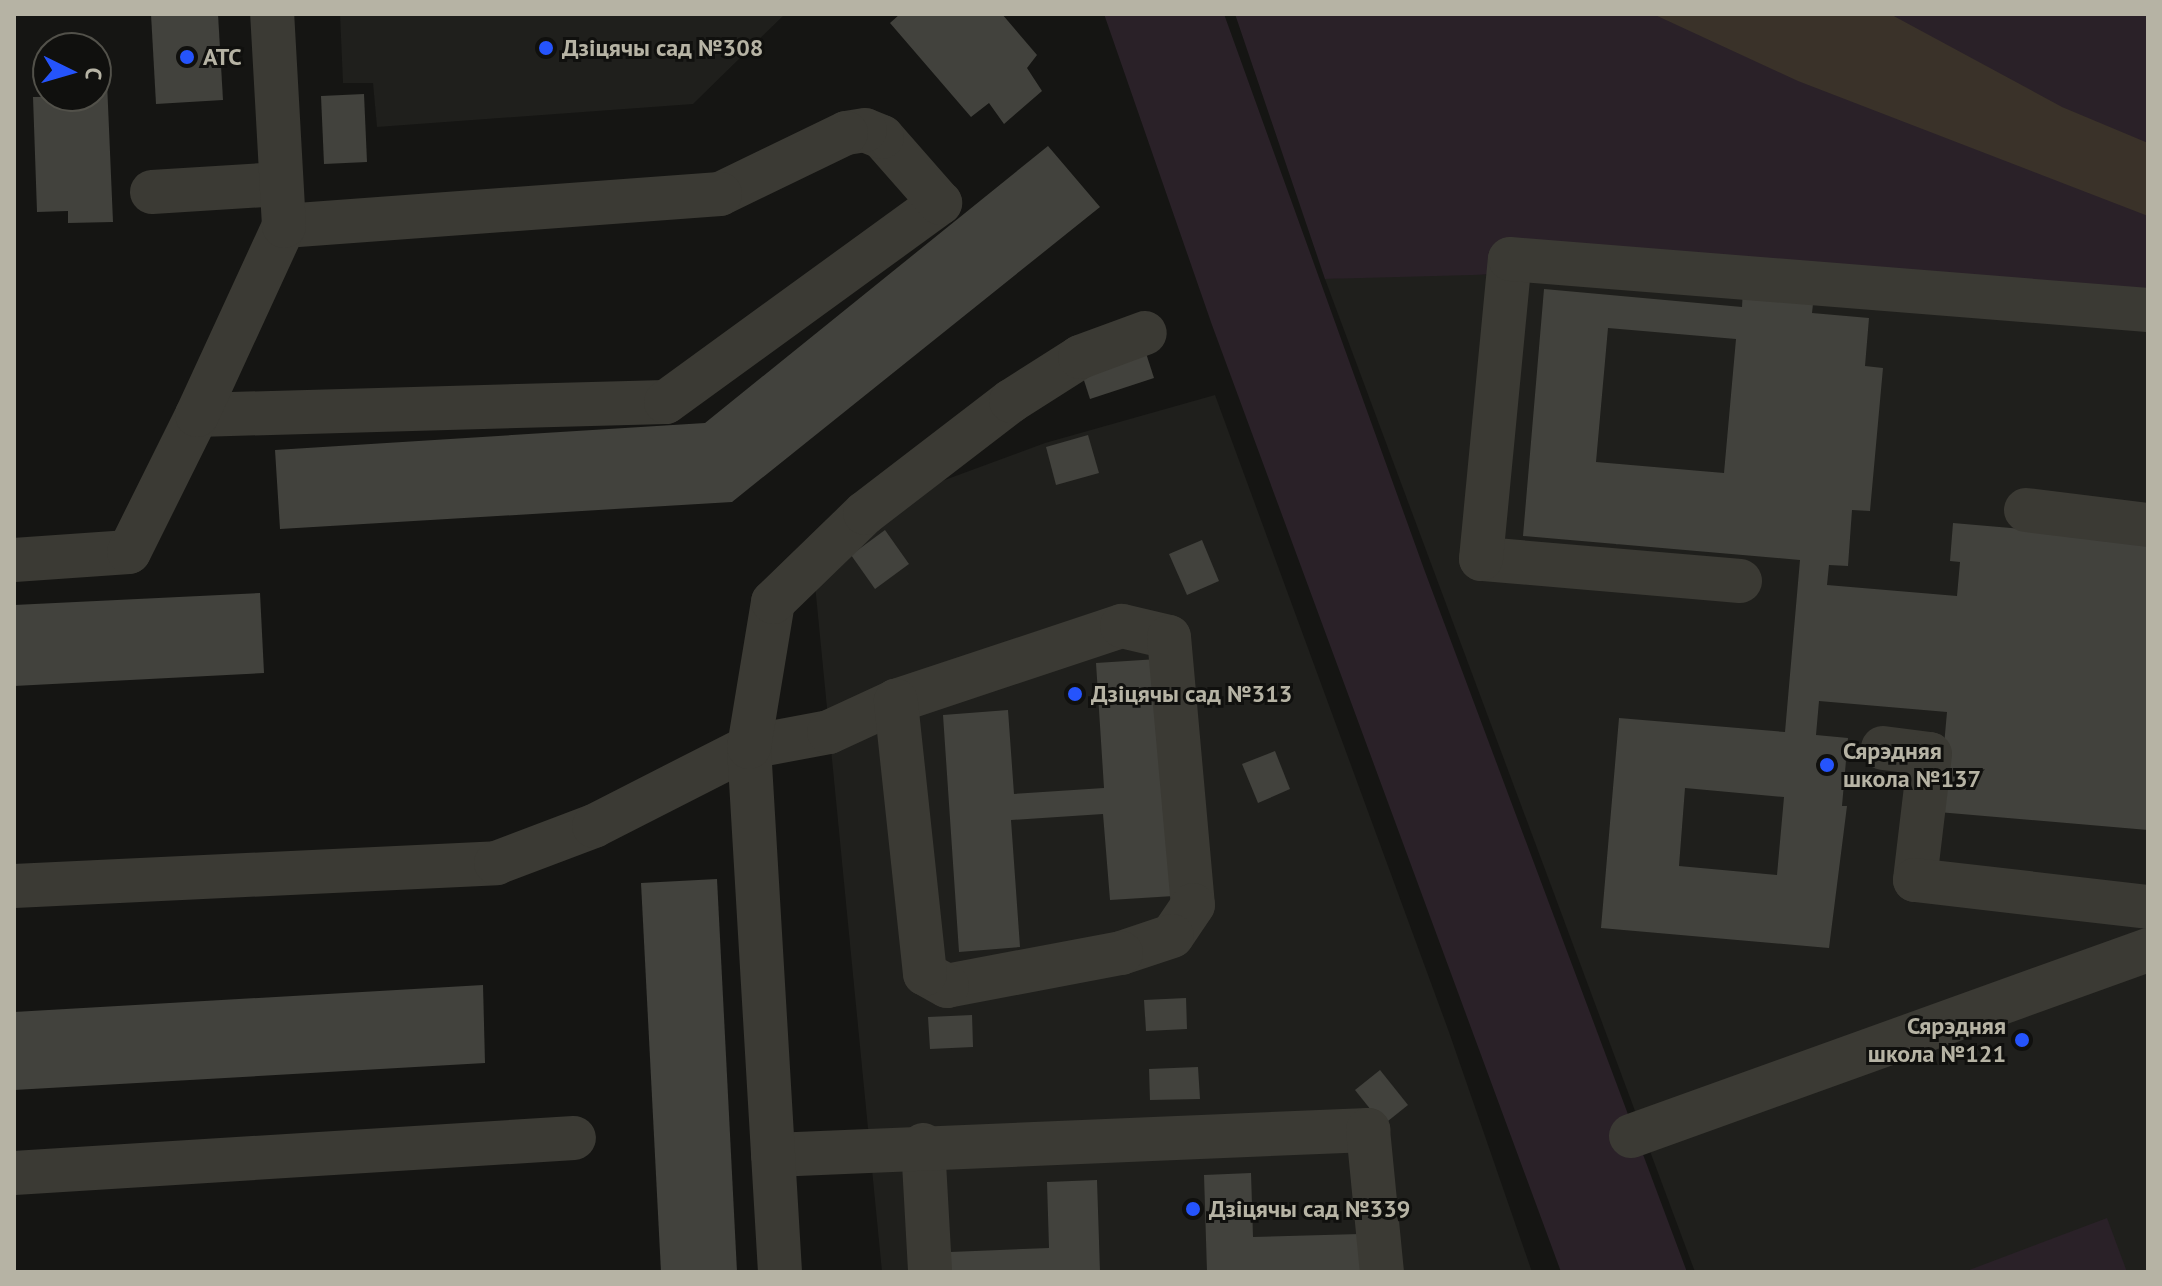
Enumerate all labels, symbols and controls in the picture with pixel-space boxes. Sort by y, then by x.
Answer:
north arrow [32,32,112,112]
place label: Дзіцячы сад №308 [562,34,763,62]
marker: Дзіцячы сад №308 [537,39,555,57]
place label: АТС [203,43,242,71]
marker: АТС [178,48,196,66]
text: С [79,67,108,81]
place label: Дзіцячы сад №313 [1091,680,1292,708]
marker: Дзіцячы сад №313 [1066,685,1084,703]
place label: Сярэдняя школа №137 [1843,737,1981,793]
marker: Сярэдняя школа №137 [1818,756,1836,774]
place label: Сярэдняя школа №121 [1868,1012,2006,1068]
marker: Сярэдняя школа №121 [2013,1031,2031,1049]
place label: Дзіцячы сад №339 [1209,1195,1410,1223]
marker: Дзіцячы сад №339 [1184,1200,1202,1218]

